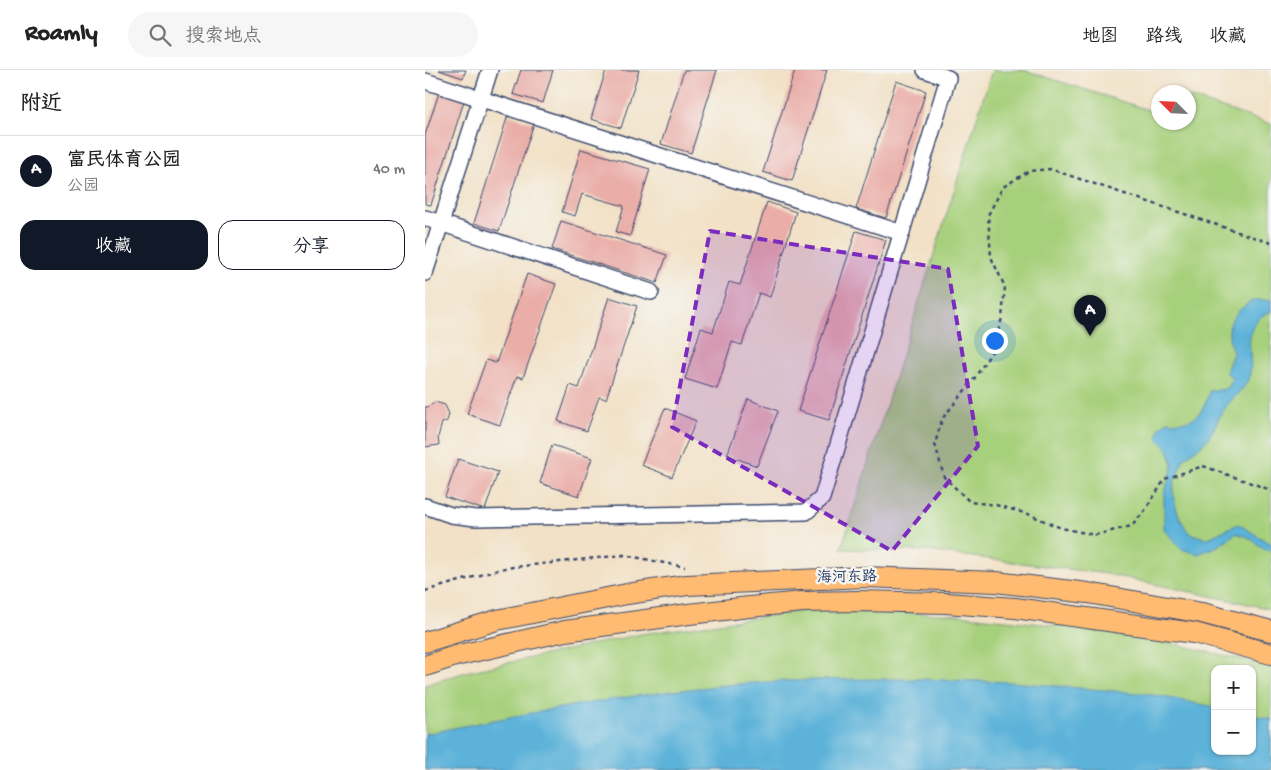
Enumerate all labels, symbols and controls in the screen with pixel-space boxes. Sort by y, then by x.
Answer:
search box [128,12,478,57]
text: Roamly [25,20,98,49]
icon: search [146,21,174,49]
text: 搜索地点 [186,26,262,49]
text: 地图 [1082,27,1118,48]
text: 路线 [1146,27,1182,48]
text: 收藏 [1210,27,1246,48]
north arrow [1151,85,1196,130]
text: 附近 [20,93,62,118]
text: 富民体育公园 [67,150,181,173]
text: A [31,161,41,180]
text: 40 m [373,161,405,180]
text: 公园 [67,178,99,197]
button: 收藏 [20,220,208,270]
button: 分享 [218,220,405,270]
pin: A [1074,295,1106,336]
your location [982,328,1008,354]
street label: 海河东路 [817,568,877,588]
map controls [1211,665,1256,755]
button: + [1211,665,1256,710]
button: − [1211,710,1256,755]

